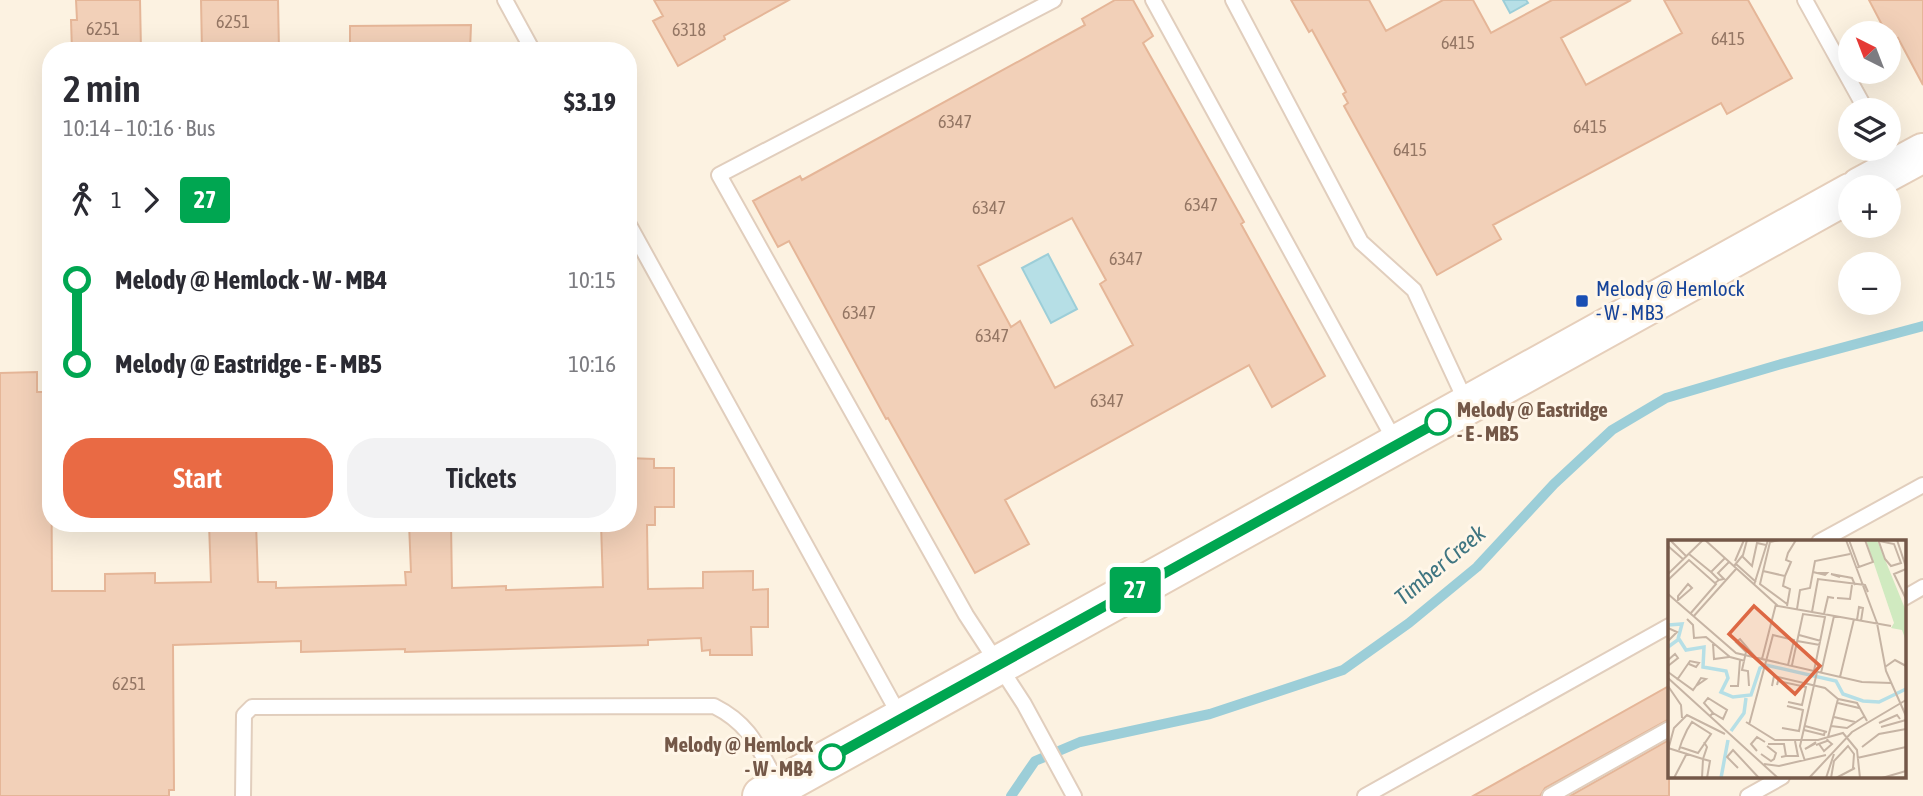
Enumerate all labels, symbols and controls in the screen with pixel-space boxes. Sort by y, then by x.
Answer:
house number: 6251 [216,11,250,32]
house number: 6251 [86,18,120,39]
house number: 6318 [672,19,706,40]
north arrow [1838,21,1900,84]
map controls [1838,21,1901,315]
house number: 6415 [1711,28,1745,49]
house number: 6415 [1441,32,1475,53]
text: 2 min [63,67,141,110]
text: $3.19 [564,87,616,117]
button: layers [1838,98,1901,161]
house number: 6347 [938,111,972,132]
text: 10:14 – 10:16 · Bus [63,115,215,141]
house number: 6415 [1573,116,1607,137]
house number: 6415 [1393,139,1427,160]
button: + [1838,175,1901,238]
icon: walk [63,181,101,219]
icon: forward [132,181,170,219]
text: 27 [194,186,216,213]
text: 1 [111,187,122,213]
house number: 6347 [1184,194,1218,215]
house number: 6347 [972,197,1006,218]
house number: 6347 [1109,248,1143,269]
button: − [1838,252,1901,315]
text: Melody @ Hemlock - W - MB4 [115,265,387,295]
text: 10:15 [568,267,616,293]
place label: Melody @ Hemlock - W - MB3 [1596,276,1745,324]
marker: Melody @ Hemlock - W - MB3 [1574,293,1590,309]
house number: 6347 [842,302,876,323]
house number: 6347 [975,325,1009,346]
text: Melody @ Eastridge - E - MB5 [115,349,382,379]
text: 10:16 [568,351,616,377]
house number: 6347 [1090,390,1124,411]
place label: Melody @ Eastridge - E - MB5 [1457,397,1608,445]
marker: Melody @ Eastridge - E - MB5 [1425,409,1451,435]
button: Start [63,438,333,518]
button: Tickets [347,438,616,518]
water label: Timber Creek [1390,519,1491,610]
inset map [1668,540,1906,778]
line badge: 27 [1104,567,1166,613]
text: 27 [1124,576,1146,603]
house number: 6251 [112,673,146,694]
place label: Melody @ Hemlock - W - MB4 [664,732,814,780]
marker: Melody @ Hemlock - W - MB4 [819,744,845,770]

